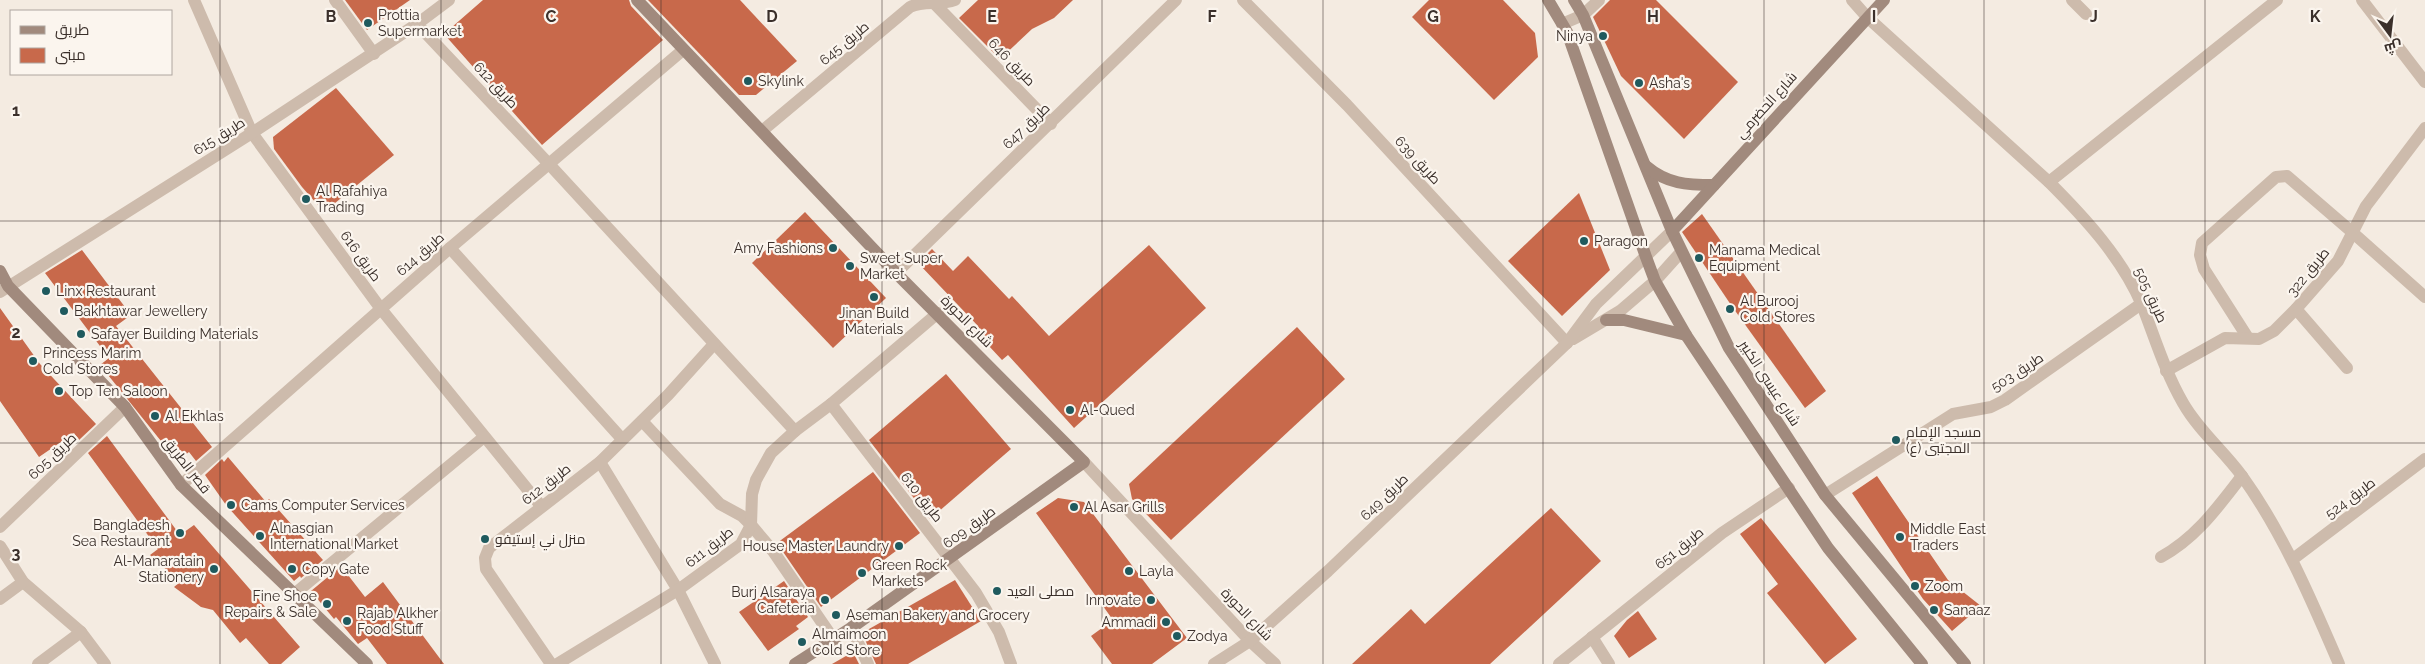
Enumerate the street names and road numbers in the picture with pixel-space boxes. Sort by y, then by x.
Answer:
street label: طريق 645 [816,18,872,69]
street label: طريق 646 [985,35,1039,90]
street label: طريق 612 [470,59,521,112]
street label: شارع الحضرمي [1732,69,1803,144]
street label: طريق 647 [999,100,1054,153]
street label: طريق 615 [190,114,248,159]
street label: طريق 639 [1391,133,1444,188]
street label: طريق 616 [337,228,385,285]
street label: طريق 614 [393,229,448,280]
street label: طريق 322 [2284,245,2333,300]
street label: طريق 505 [2130,265,2171,326]
street label: شارع الحورة [937,292,996,351]
street label: شارع عيسى الكبير [1735,336,1804,429]
street label: طريق 503 [1988,349,2047,396]
street label: طريق 605 [25,429,80,483]
street label: قصر الطريق [159,434,214,497]
street label: طريق 612 [518,460,574,509]
street label: طريق 610 [897,469,946,526]
street label: طريق 649 [1357,470,1412,524]
street label: طريق 524 [2322,474,2379,523]
street label: طريق 609 [940,503,999,552]
street label: طريق 611 [682,523,737,571]
street label: طريق 651 [1652,524,1707,573]
street label: شارع الحورة [1217,584,1276,644]

